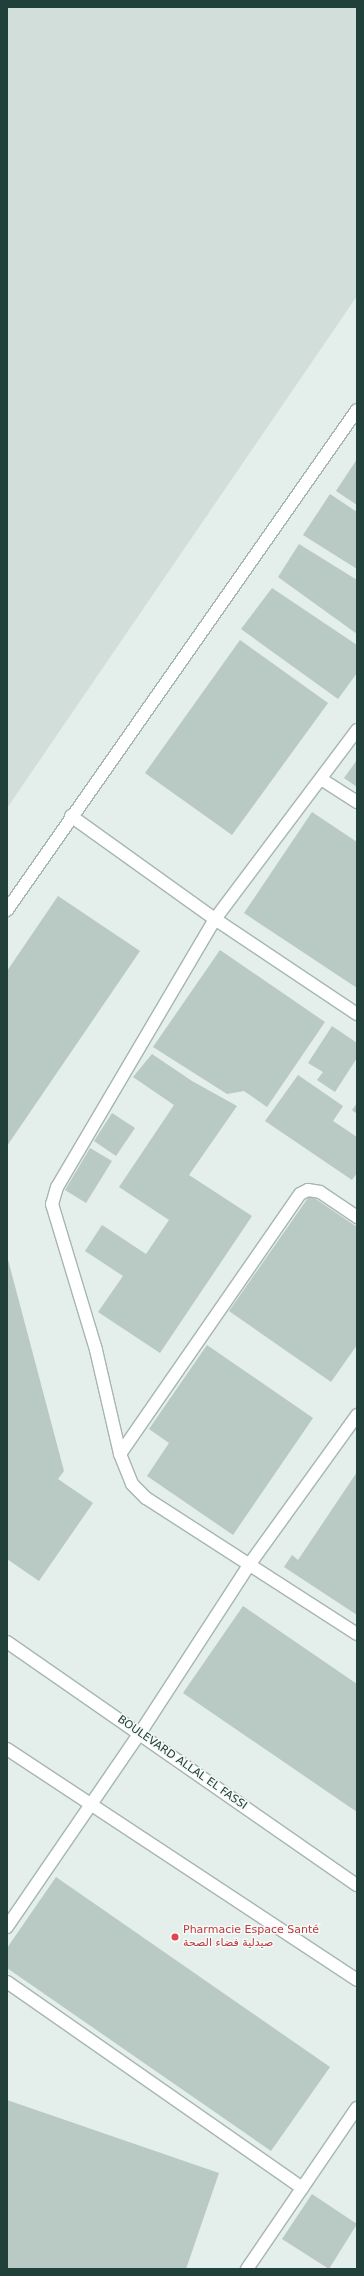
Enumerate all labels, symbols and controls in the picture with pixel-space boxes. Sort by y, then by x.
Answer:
street label: BOULEVARD ALLAL EL FASSI [115,1713,249,1813]
place label: Pharmacie Espace Santé صيدلية فضاء الصحة [183,1924,319,1950]
marker: Pharmacie Espace Santé صيدلية فضاء الصحة [170,1932,180,1942]

